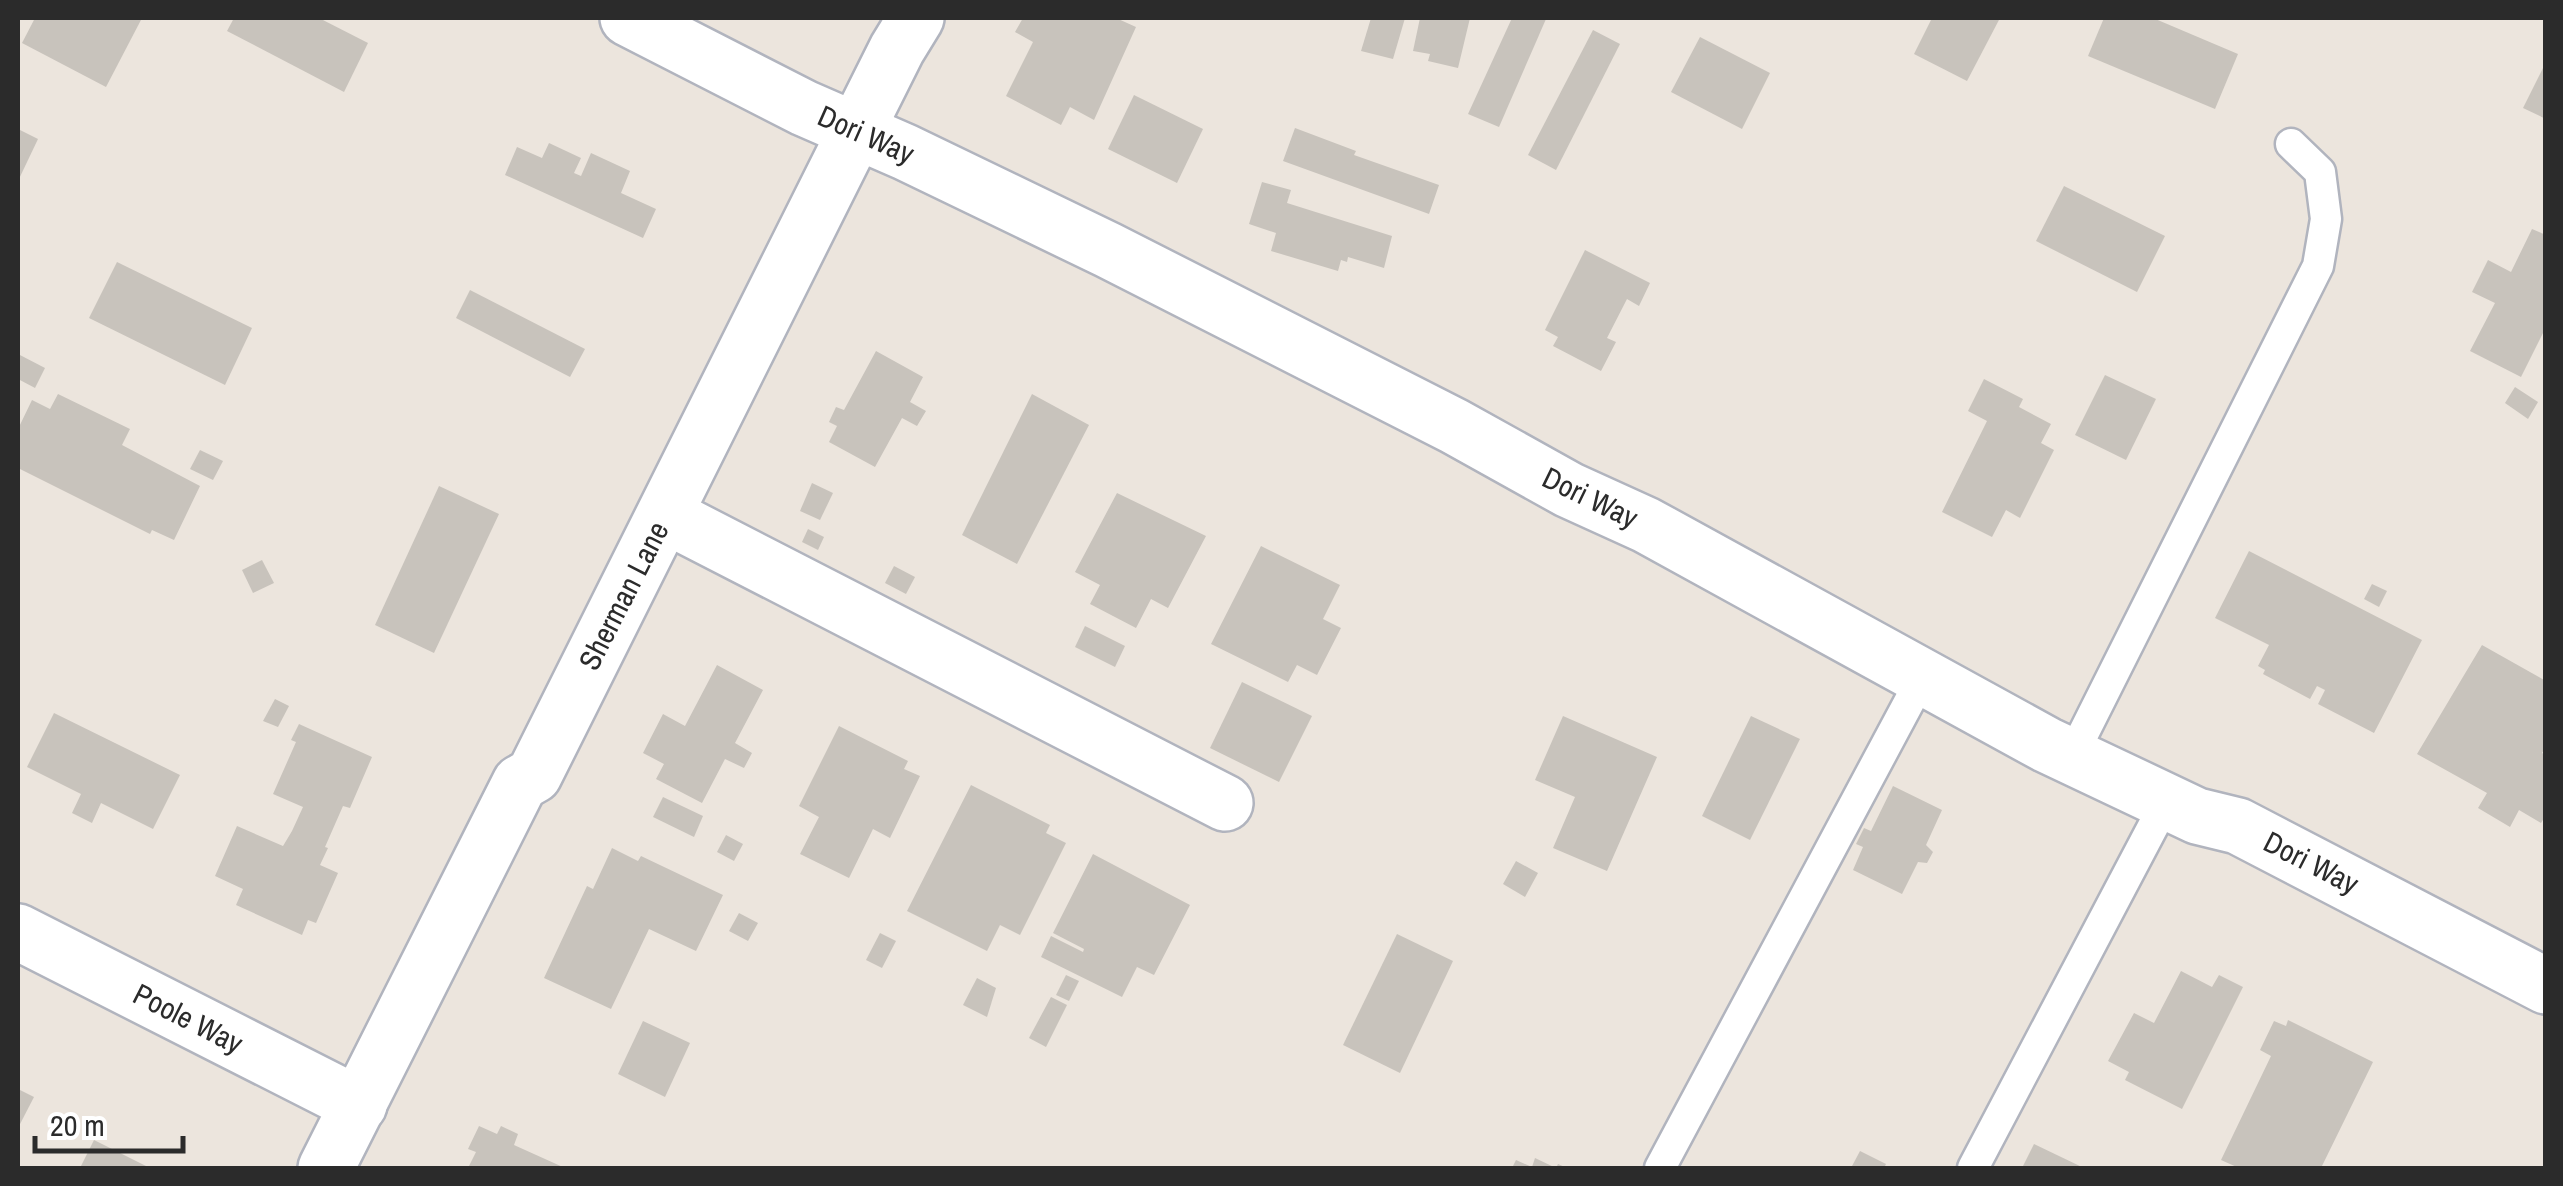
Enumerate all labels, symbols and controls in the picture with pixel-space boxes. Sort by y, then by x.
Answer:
street label: Dori Way [812,95,922,173]
street label: Dori Way [1536,457,1645,538]
street label: Sherman Lane [569,515,678,677]
street label: Dori Way [2257,821,2366,903]
street label: Poole Way [127,973,251,1063]
scale bar [35,1091,182,1153]
text: 20 m [50,1105,105,1145]

